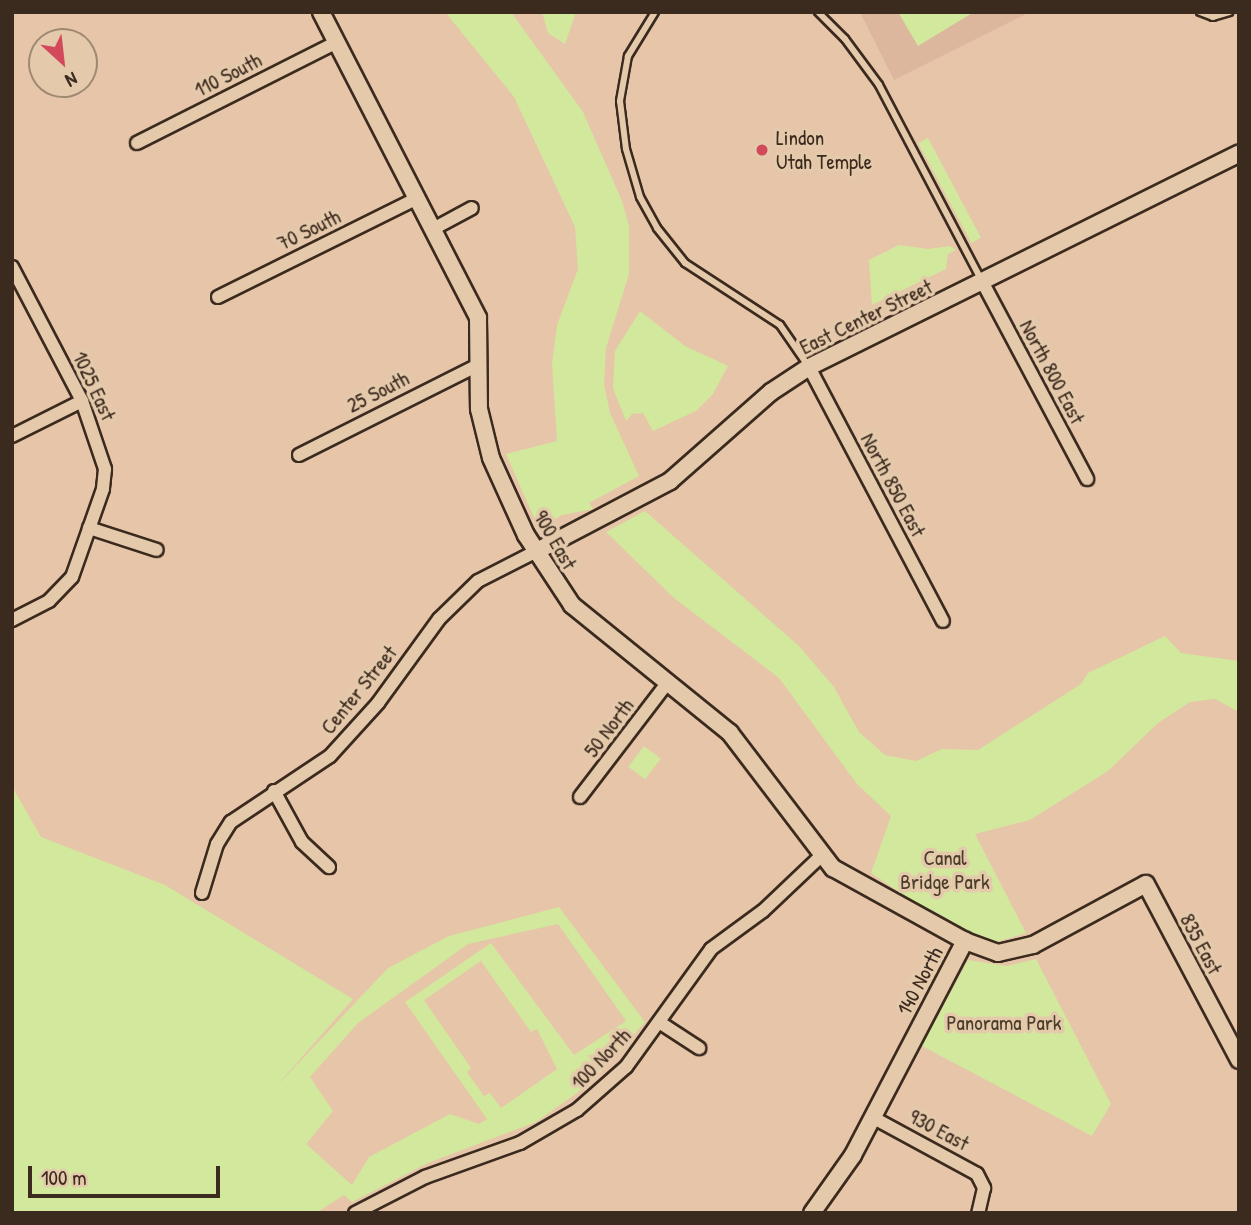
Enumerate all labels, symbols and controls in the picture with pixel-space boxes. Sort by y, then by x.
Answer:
north arrow [28,28,98,98]
street label: 110 South [190,47,266,103]
text: N [61,66,82,94]
place label: Lindon Utah Temple [776,125,872,175]
marker: Lindon Utah Temple [754,142,770,158]
street label: 70 South [273,204,345,256]
street label: East Center Street [796,274,936,360]
street label: North 800 East [1014,316,1090,428]
street label: 1025 East [67,347,121,425]
street label: 25 South [343,366,413,418]
street label: North 850 East [855,429,931,541]
street label: 900 East [528,506,582,574]
street label: Center Street [316,641,402,739]
street label: 50 North [579,694,639,762]
park label: Canal Bridge Park [900,845,990,895]
street label: 835 East [1175,909,1227,979]
street label: 140 North [892,943,948,1019]
park label: Panorama Park [946,1010,1062,1036]
street label: 100 North [566,1023,636,1095]
street label: 930 East [905,1104,973,1156]
scale bar [32,1152,224,1196]
text: 100 m [41,1163,87,1192]

